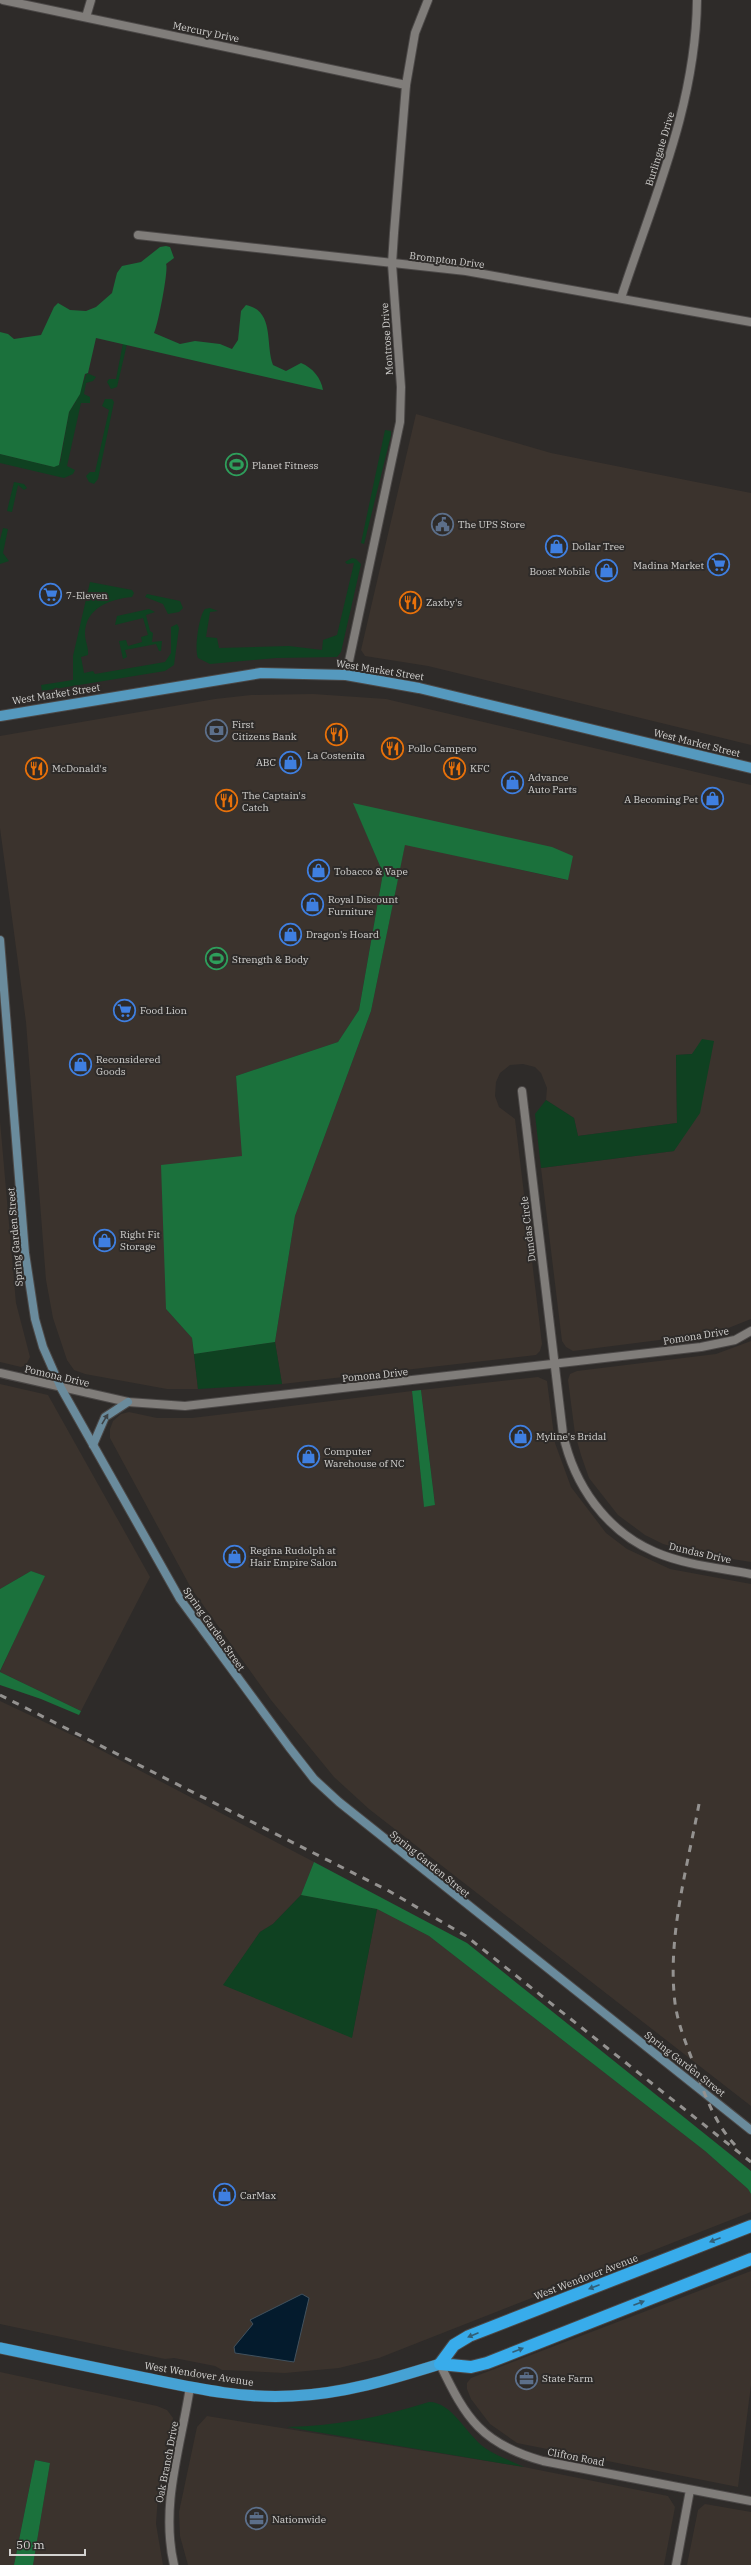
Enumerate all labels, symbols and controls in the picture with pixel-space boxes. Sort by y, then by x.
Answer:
street label: Mercury Drive [172,19,240,45]
street label: Burlingate Drive [643,110,677,188]
street label: Brompton Drive [409,249,485,271]
street label: Montrose Drive [378,303,396,375]
sports icon: Planet Fitness [224,452,250,478]
place label: Planet Fitness [252,459,319,472]
public building icon: The UPS Store [429,511,455,537]
place label: The UPS Store [458,518,525,531]
shop icon: Dollar Tree [544,533,570,559]
place label: Dollar Tree [572,540,624,553]
supermarket icon: Madina Market [706,552,732,578]
shop icon: Boost Mobile [593,558,619,584]
place label: Madina Market [633,559,704,572]
place label: Boost Mobile [529,565,590,578]
supermarket icon: 7-Eleven [37,582,63,608]
place label: 7-Eleven [66,589,108,602]
restaurant icon: Zaxby's [397,589,423,615]
place label: Zaxby's [426,596,462,609]
street label: West Market Street [335,657,425,683]
street label: West Market Street [11,681,101,707]
bank icon: First Citizens Bank [204,717,230,743]
place label: First Citizens Bank [232,718,297,743]
restaurant icon: La Costenita [323,722,349,748]
street label: West Market Street [652,726,742,760]
restaurant icon: Pollo Campero [379,735,405,761]
place label: Pollo Campero [408,742,477,755]
shop icon: ABC [278,749,304,775]
place label: La Costenita [307,749,366,762]
restaurant icon: McDonald's [24,755,50,781]
restaurant icon: KFC [442,755,468,781]
place label: ABC [256,756,276,769]
place label: McDonald's [52,762,107,775]
place label: KFC [470,762,490,775]
shop icon: Advance Auto Parts [500,770,526,796]
place label: Advance Auto Parts [528,771,577,796]
shop icon: A Becoming Pet [700,786,726,812]
restaurant icon: The Captain's Catch [213,788,239,814]
place label: The Captain's Catch [242,789,306,814]
place label: A Becoming Pet [624,793,698,806]
shop icon: Tobacco & Vape [306,858,332,884]
place label: Tobacco & Vape [334,865,408,878]
shop icon: Royal Discount Furniture [300,892,326,918]
place label: Royal Discount Furniture [328,893,399,918]
shop icon: Dragon's Hoard [278,921,304,947]
place label: Dragon's Hoard [306,928,379,941]
sports icon: Strength & Body [204,946,230,972]
place label: Strength & Body [232,953,309,966]
supermarket icon: Food Lion [111,997,137,1023]
place label: Food Lion [140,1004,187,1017]
shop icon: Reconsidered Goods [67,1052,93,1078]
place label: Reconsidered Goods [96,1053,160,1078]
street label: Spring Garden Street [4,1187,26,1287]
street label: Dundas Circle [518,1195,538,1263]
shop icon: Right Fit Storage [92,1227,118,1253]
place label: Right Fit Storage [120,1228,161,1253]
street label: Pomona Drive [662,1324,730,1348]
street label: Pomona Drive [23,1362,91,1390]
street label: Pomona Drive [341,1365,409,1385]
one-way arrow [102,1413,109,1425]
shop icon: Myline's Bridal [507,1423,533,1449]
place label: Myline's Bridal [536,1430,606,1443]
shop icon: Computer Warehouse of NC [295,1444,321,1470]
place label: Computer Warehouse of NC [324,1445,405,1470]
street label: Dundas Drive [668,1540,732,1566]
shop icon: Regina Rudolph at Hair Empire Salon [221,1543,247,1569]
place label: Regina Rudolph at Hair Empire Salon [250,1544,338,1569]
street label: Spring Garden Street [180,1585,248,1674]
street label: Spring Garden Street [387,1828,473,1901]
street label: Spring Garden Street [642,2028,728,2100]
shop icon: CarMax [211,2182,237,2208]
place label: CarMax [240,2189,276,2202]
one-way arrow [708,2237,720,2243]
street label: West Wendover Avenue [532,2251,640,2303]
one-way arrow [587,2285,599,2291]
one-way arrow [633,2299,645,2305]
one-way arrow [467,2332,478,2338]
one-way arrow [512,2347,524,2353]
street label: West Wendover Avenue [143,2359,255,2389]
office icon: State Farm [514,2365,540,2391]
place label: State Farm [542,2372,594,2385]
street label: Oak Branch Drive [153,2420,181,2504]
street label: Clifton Road [546,2445,606,2469]
office icon: Nationwide [243,2506,269,2532]
place label: Nationwide [272,2513,326,2526]
scale bar [10,2531,85,2557]
text: 50 m [16,2537,45,2552]

